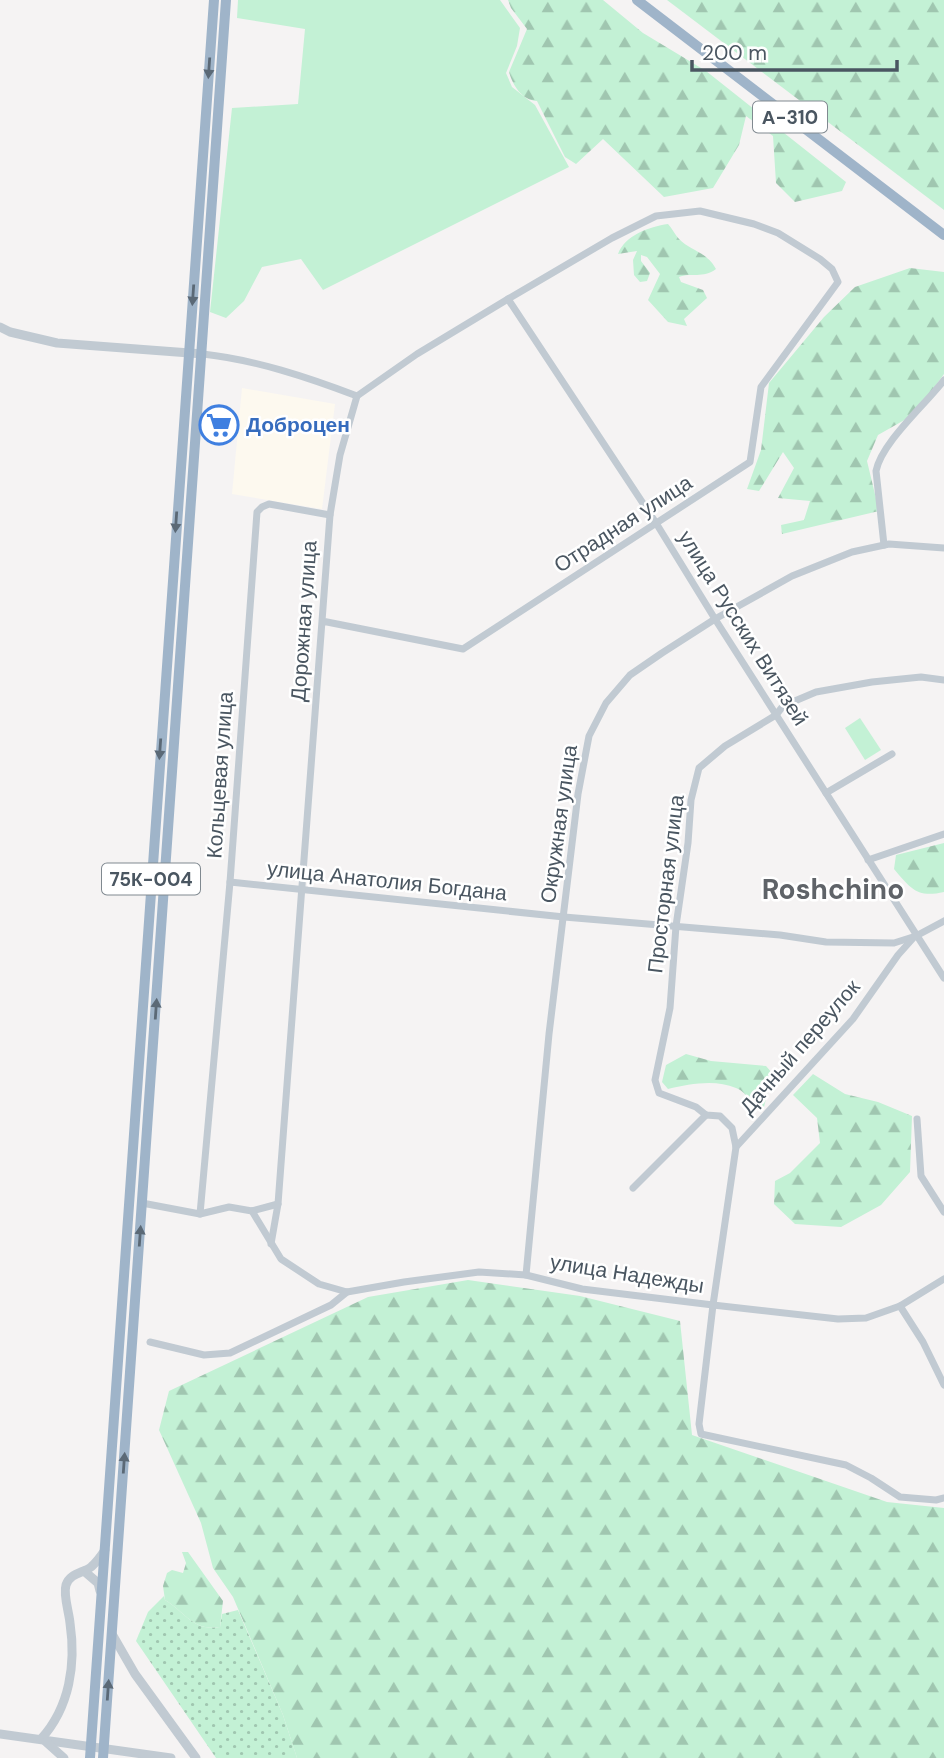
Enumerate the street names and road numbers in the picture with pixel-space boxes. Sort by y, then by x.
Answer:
road number: А-310 [753,102,827,132]
street label: Отрадная улица [548,469,698,579]
street label: улица Русских Витязей [671,525,815,731]
street label: Дорожная улица [284,539,324,702]
street label: Кольцевая улица [200,690,240,859]
street label: Окружная улица [534,743,584,905]
street label: Просторная улица [641,793,691,975]
street label: улица Анатолия Богдана [266,854,509,908]
road number: 75К-004 [102,864,200,894]
street label: Дачный переулок [734,973,867,1120]
street label: улица Надежды [548,1248,706,1300]

